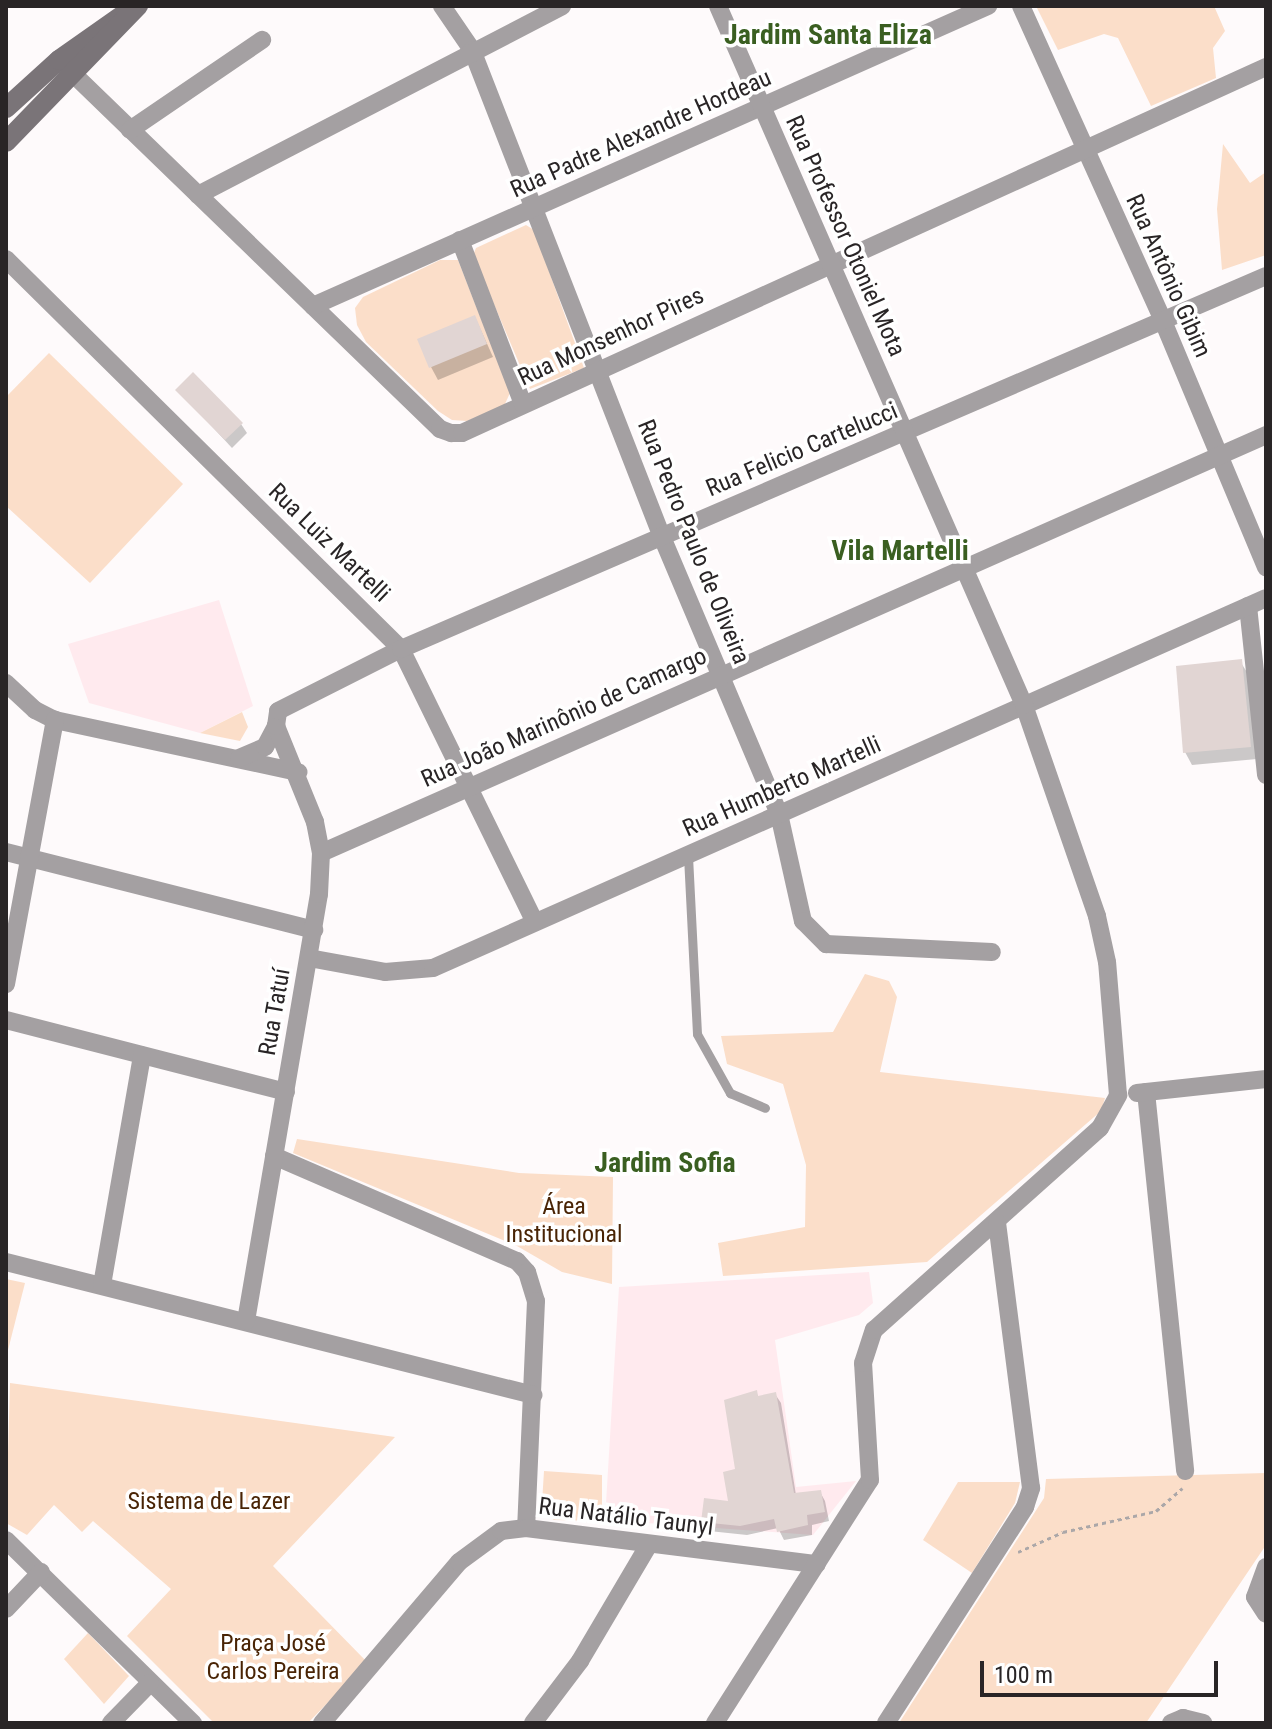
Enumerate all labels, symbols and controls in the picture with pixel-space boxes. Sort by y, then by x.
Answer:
district label: Jardim Santa Eliza [724,18,932,52]
street label: Rua Padre Alexandre Hordeau [506,63,776,205]
street label: Rua Professor Otoniel Mota [779,111,911,361]
street label: Rua Antônio Gibim [1119,190,1217,362]
street label: Rua Monsenhor Pires [514,281,708,393]
street label: Rua Felicio Cartelucci [702,397,902,503]
street label: Rua Pedro Paulo de Oliveira [631,416,755,668]
street label: Rua Luiz Martelli [262,478,396,608]
district label: Vila Martelli [831,534,969,568]
street label: Rua João Marinônio de Camargo [417,642,711,794]
street label: Rua Humberto Martelli [679,730,885,844]
street label: Rua Tatuí [253,966,297,1058]
district label: Jardim Sofia [594,1146,736,1180]
park label: Área Institucional [505,1193,623,1249]
park label: Sistema de Lazer [128,1488,290,1516]
street label: Rua Natálio Taunyl [537,1492,715,1542]
park label: Praça José Carlos Pereira [206,1630,340,1686]
scale bar [984,1645,1222,1695]
text: 100 m [994,1661,1053,1689]

